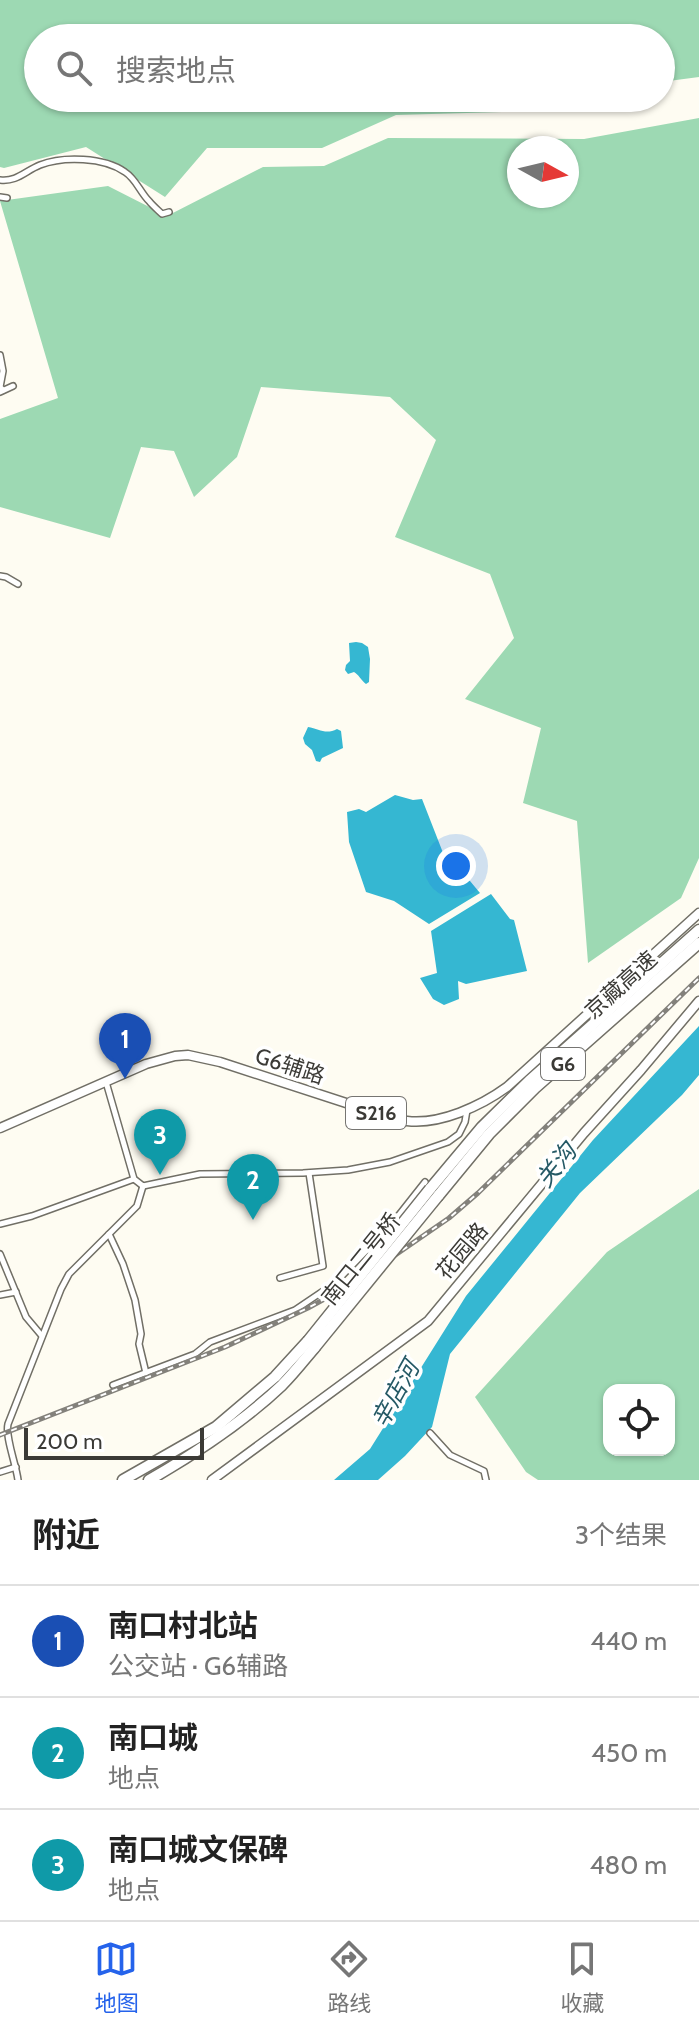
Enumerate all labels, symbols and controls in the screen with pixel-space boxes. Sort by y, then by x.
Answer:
search box [24,24,675,112]
icon: search [52,46,96,90]
text: 搜索地点 [116,52,236,89]
north arrow [507,136,579,208]
your location [436,846,476,886]
street label: 京藏高速 [579,946,663,1024]
pin: 1 [99,1013,151,1079]
street label: G6辅路 [252,1042,328,1090]
road number: G6 [541,1048,585,1080]
road number: S216 [346,1097,406,1129]
pin: 3 [134,1109,186,1175]
water label: 关沟 [530,1135,584,1193]
pin: 2 [227,1154,279,1220]
street label: 南口二号桥 [316,1208,406,1310]
street label: 花园路 [430,1217,494,1285]
water label: 辛店河 [365,1352,427,1433]
map controls [603,1384,675,1456]
button: locate [603,1384,675,1456]
scale bar [24,1424,204,1460]
text: 200 m [36,1428,102,1455]
text: 附近 [32,1514,100,1556]
text: 3个结果 [575,1519,667,1551]
text: 南口村北站 [108,1607,258,1644]
text: 1 [53,1625,63,1657]
text: 440 m [590,1625,667,1657]
text: 公交站 · G6辅路 [108,1650,288,1682]
text: 南口城 [108,1719,198,1756]
text: 2 [51,1737,65,1769]
text: 450 m [591,1737,667,1769]
text: 地点 [108,1762,160,1794]
text: 南口城文保碑 [108,1831,288,1868]
text: 3 [51,1849,65,1881]
text: 480 m [589,1849,667,1881]
text: 地点 [108,1874,160,1906]
tab: 地图 [94,1937,139,2017]
tab: 路线 [327,1937,372,2017]
tab: 收藏 [560,1937,605,2017]

